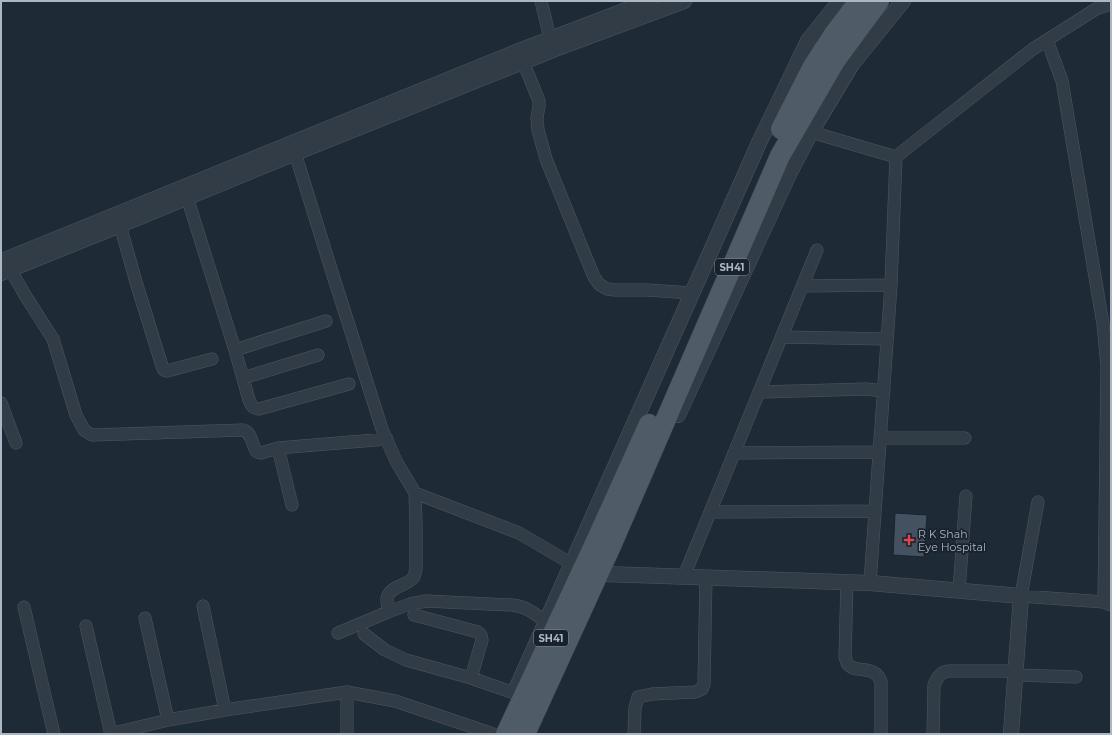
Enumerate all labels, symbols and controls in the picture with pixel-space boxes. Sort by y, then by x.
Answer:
road number: SH41 [715,259,749,275]
place label: R K Shah Eye Hospital [918,527,986,554]
marker: R K Shah Eye Hospital [903,534,915,546]
road number: SH41 [534,630,568,646]

